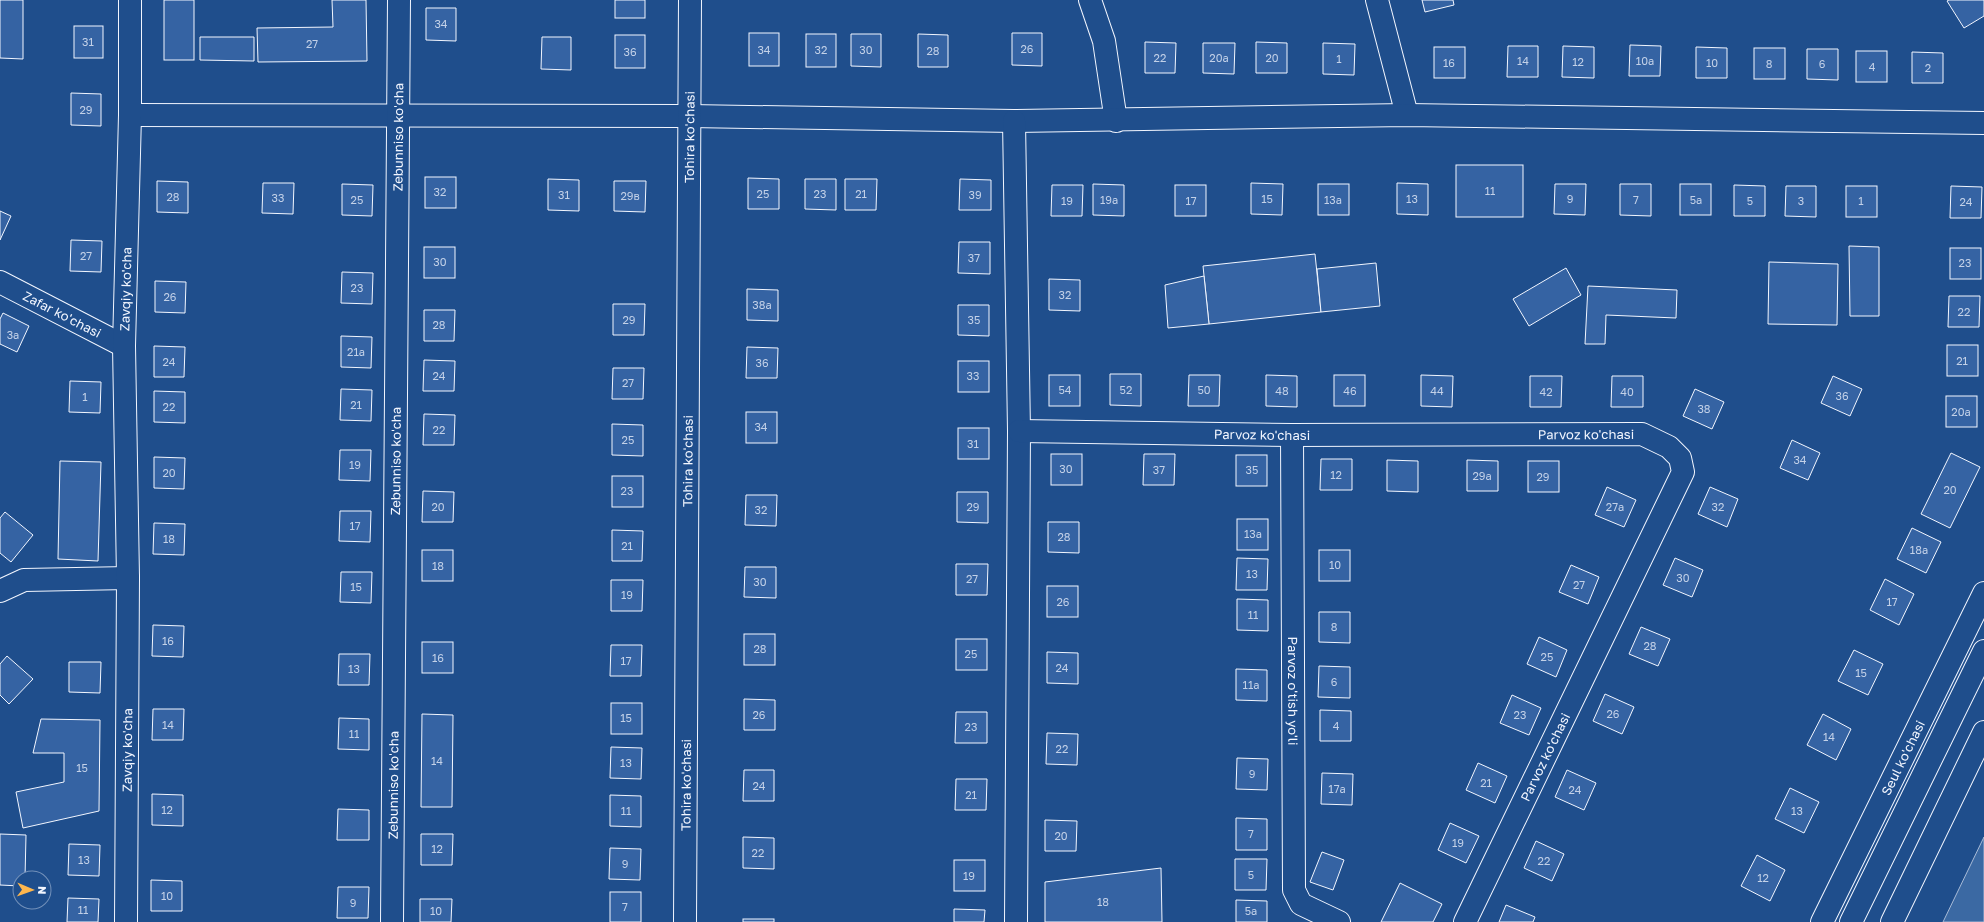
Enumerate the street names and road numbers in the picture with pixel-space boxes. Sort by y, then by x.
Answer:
street label: Zebunniso ko'cha [390,83,406,191]
street label: Tohira ko'chasi [681,91,698,183]
street label: Zavqiy ko'cha [116,247,135,331]
street label: Zafar ko'chasi [20,287,104,341]
street label: Zebunniso ko'cha [387,407,404,515]
street label: Tohira ko'chasi [679,415,696,507]
street label: Parvoz ko'chasi [1214,426,1310,443]
street label: Parvoz ko'chasi [1538,426,1634,442]
street label: Parvoz o'tish yo'li [1285,636,1301,746]
street label: Zavqiy ko'cha [119,708,135,792]
street label: Parvoz ko'chasi [1517,710,1573,804]
street label: Seul ko'chasi [1878,718,1928,798]
street label: Zebunniso ko'cha [385,731,401,839]
street label: Tohira ko'chasi [677,739,694,831]

